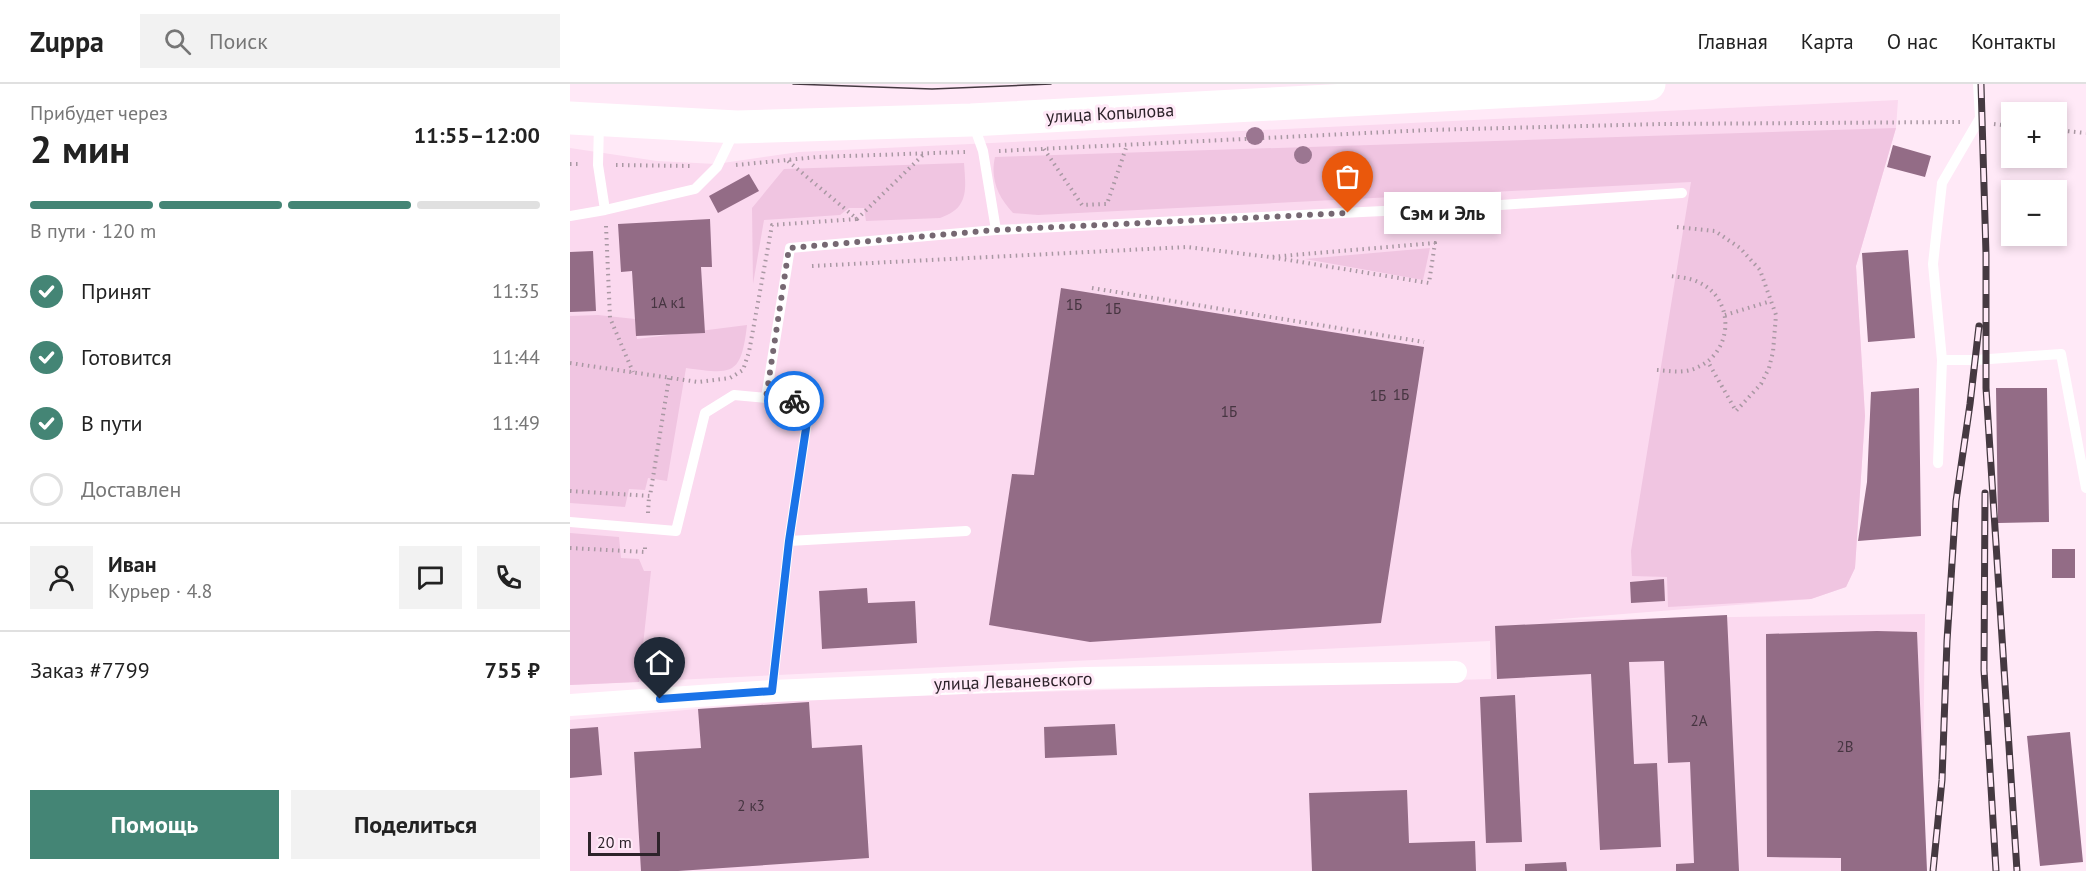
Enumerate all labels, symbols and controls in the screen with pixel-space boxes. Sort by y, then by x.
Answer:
search box [140,14,560,68]
text: Zuppa [30,23,104,60]
icon: search [161,25,194,58]
text: Поиск [209,27,268,55]
text: Главная [1697,28,1768,55]
text: Карта [1801,28,1854,55]
text: О нас [1887,28,1938,55]
text: Контакты [1971,28,2056,55]
street label: улица Копылова [1045,98,1175,128]
text: Прибудет через [30,100,168,126]
map controls [2001,102,2067,246]
button: + [2001,102,2067,168]
text: 11:55–12:00 [414,121,540,149]
text: 2 мин [30,123,130,174]
pin [1322,151,1373,213]
icon: bag [1331,160,1364,193]
button: − [2001,180,2067,246]
callout: Сэм и Эль [1384,192,1501,234]
text: Сэм и Эль [1400,200,1485,226]
text: В пути · 120 m [30,218,156,244]
icon: check [30,275,63,308]
text: Принят [81,277,151,305]
text: 11:35 [492,278,540,304]
house number: 1А к1 [650,293,686,312]
house number: 1Б [1066,295,1082,314]
house number: 1Б [1105,299,1121,318]
icon: check [30,341,63,374]
text: Готовится [81,343,172,371]
text: 11:44 [492,344,540,370]
courier [764,371,824,431]
icon: bike [778,385,811,418]
house number: 1Б [1393,385,1409,404]
house number: 1Б [1370,386,1386,405]
house number: 1Б [1221,402,1237,421]
icon: check [30,407,63,440]
text: В пути [81,409,143,437]
text: 11:49 [492,410,540,436]
text: Доставлен [81,475,181,503]
button: person [30,546,93,609]
button: chat [399,546,462,609]
button: phone [477,546,540,609]
text: Иван [108,550,157,578]
text: Курьер · 4.8 [108,578,212,604]
pin [634,637,685,699]
icon: home [643,646,676,679]
text: Заказ #7799 [30,656,150,684]
text: 755 ₽ [485,656,540,684]
street label: улица Леваневского [933,667,1093,695]
house number: 2А [1691,711,1708,730]
house number: 2В [1837,737,1853,756]
button: Помощь [30,790,279,859]
button: Поделиться [291,790,540,859]
house number: 2 к3 [737,796,765,815]
scale bar [588,829,660,856]
text: 20 m [597,832,632,852]

